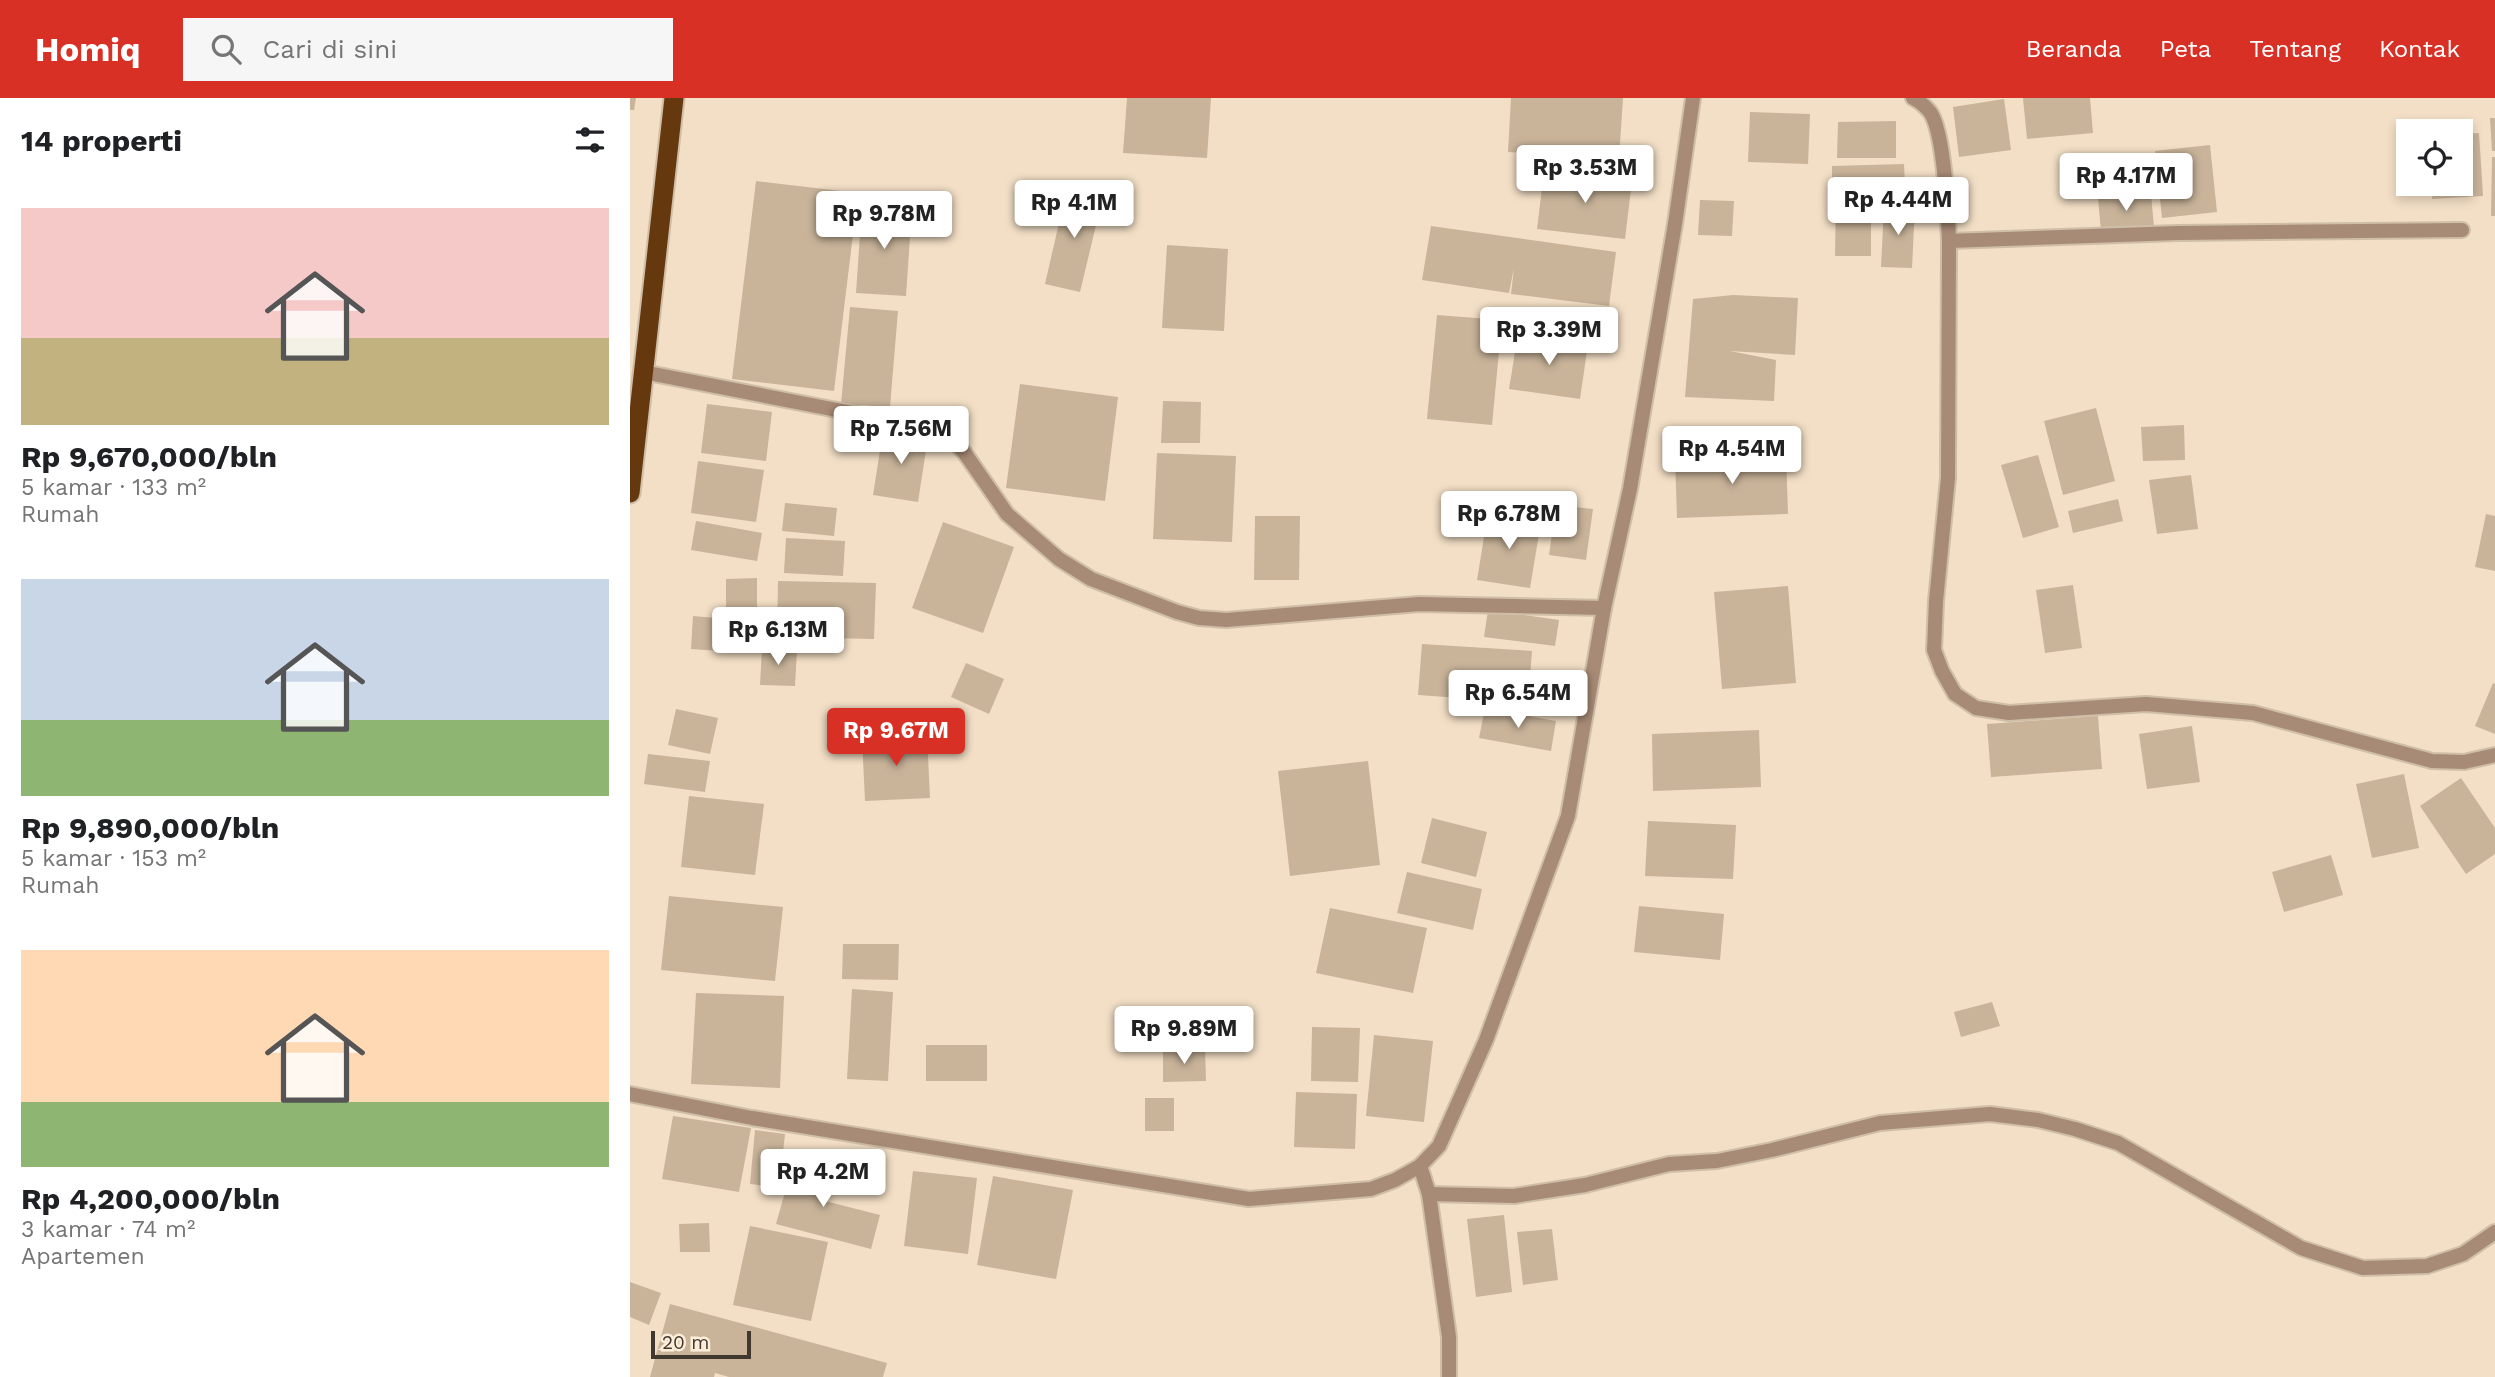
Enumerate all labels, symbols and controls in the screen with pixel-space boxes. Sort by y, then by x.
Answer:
search box [183,18,673,81]
text: Homiq [35,30,141,69]
icon: search [207,30,245,68]
text: Cari di sini [263,34,397,64]
text: Beranda [2026,35,2122,63]
text: Peta [2160,35,2211,63]
text: Tentang [2249,35,2341,63]
text: Kontak [2379,35,2460,63]
map controls [2396,119,2473,196]
button: locate [2396,119,2473,196]
icon: filters [571,121,609,159]
text: 14 properti [21,123,182,158]
pin: Rp 3.53M [1513,146,1657,205]
pin: Rp 4.17M [2054,153,2198,213]
text: Rp 3.53M [1532,154,1638,181]
text: Rp 4.17M [2076,162,2176,189]
pin: Rp 4.44M [1826,178,1970,237]
pin: Rp 4.1M [1009,180,1139,240]
text: Rp 4.44M [1844,186,1952,213]
text: Rp 4.1M [1031,189,1117,216]
pin: Rp 9.78M [812,192,956,251]
text: Rp 9.78M [832,200,936,227]
icon: home [252,253,378,379]
pin: Rp 3.39M [1477,308,1621,367]
text: Rp 3.39M [1496,316,1602,343]
pin: Rp 7.56M [829,406,973,466]
text: Rp 7.56M [850,415,952,442]
pin: Rp 4.54M [1660,426,1804,486]
text: Rp 4.54M [1678,435,1786,462]
text: Rp 9,670,000/bln [21,439,277,474]
text: 5 kamar · 133 m² [21,474,206,501]
pin: Rp 6.78M [1437,491,1581,551]
text: Rp 6.78M [1457,500,1561,527]
text: Rumah [21,501,99,528]
pin: Rp 6.13M [706,608,850,667]
text: Rp 6.13M [728,616,828,643]
icon: home [252,624,378,750]
pin: Rp 6.54M [1446,670,1590,730]
text: Rp 6.54M [1465,679,1571,706]
pin: Rp 9.67M [824,708,968,768]
text: Rp 9.67M [843,717,949,744]
text: Rp 9,890,000/bln [21,810,279,845]
text: 5 kamar · 153 m² [21,845,206,872]
text: Rumah [21,872,99,899]
icon: home [252,995,378,1121]
pin: Rp 9.89M [1112,1006,1256,1066]
text: Rp 9.89M [1130,1015,1238,1042]
pin: Rp 4.2M [758,1150,888,1209]
text: Rp 4.2M [777,1158,869,1185]
text: Rp 4,200,000/bln [21,1181,280,1216]
text: 3 kamar · 74 m² [21,1216,195,1243]
text: Apartemen [21,1243,145,1270]
scale bar [651,1328,751,1360]
text: 20 m [662,1331,709,1354]

